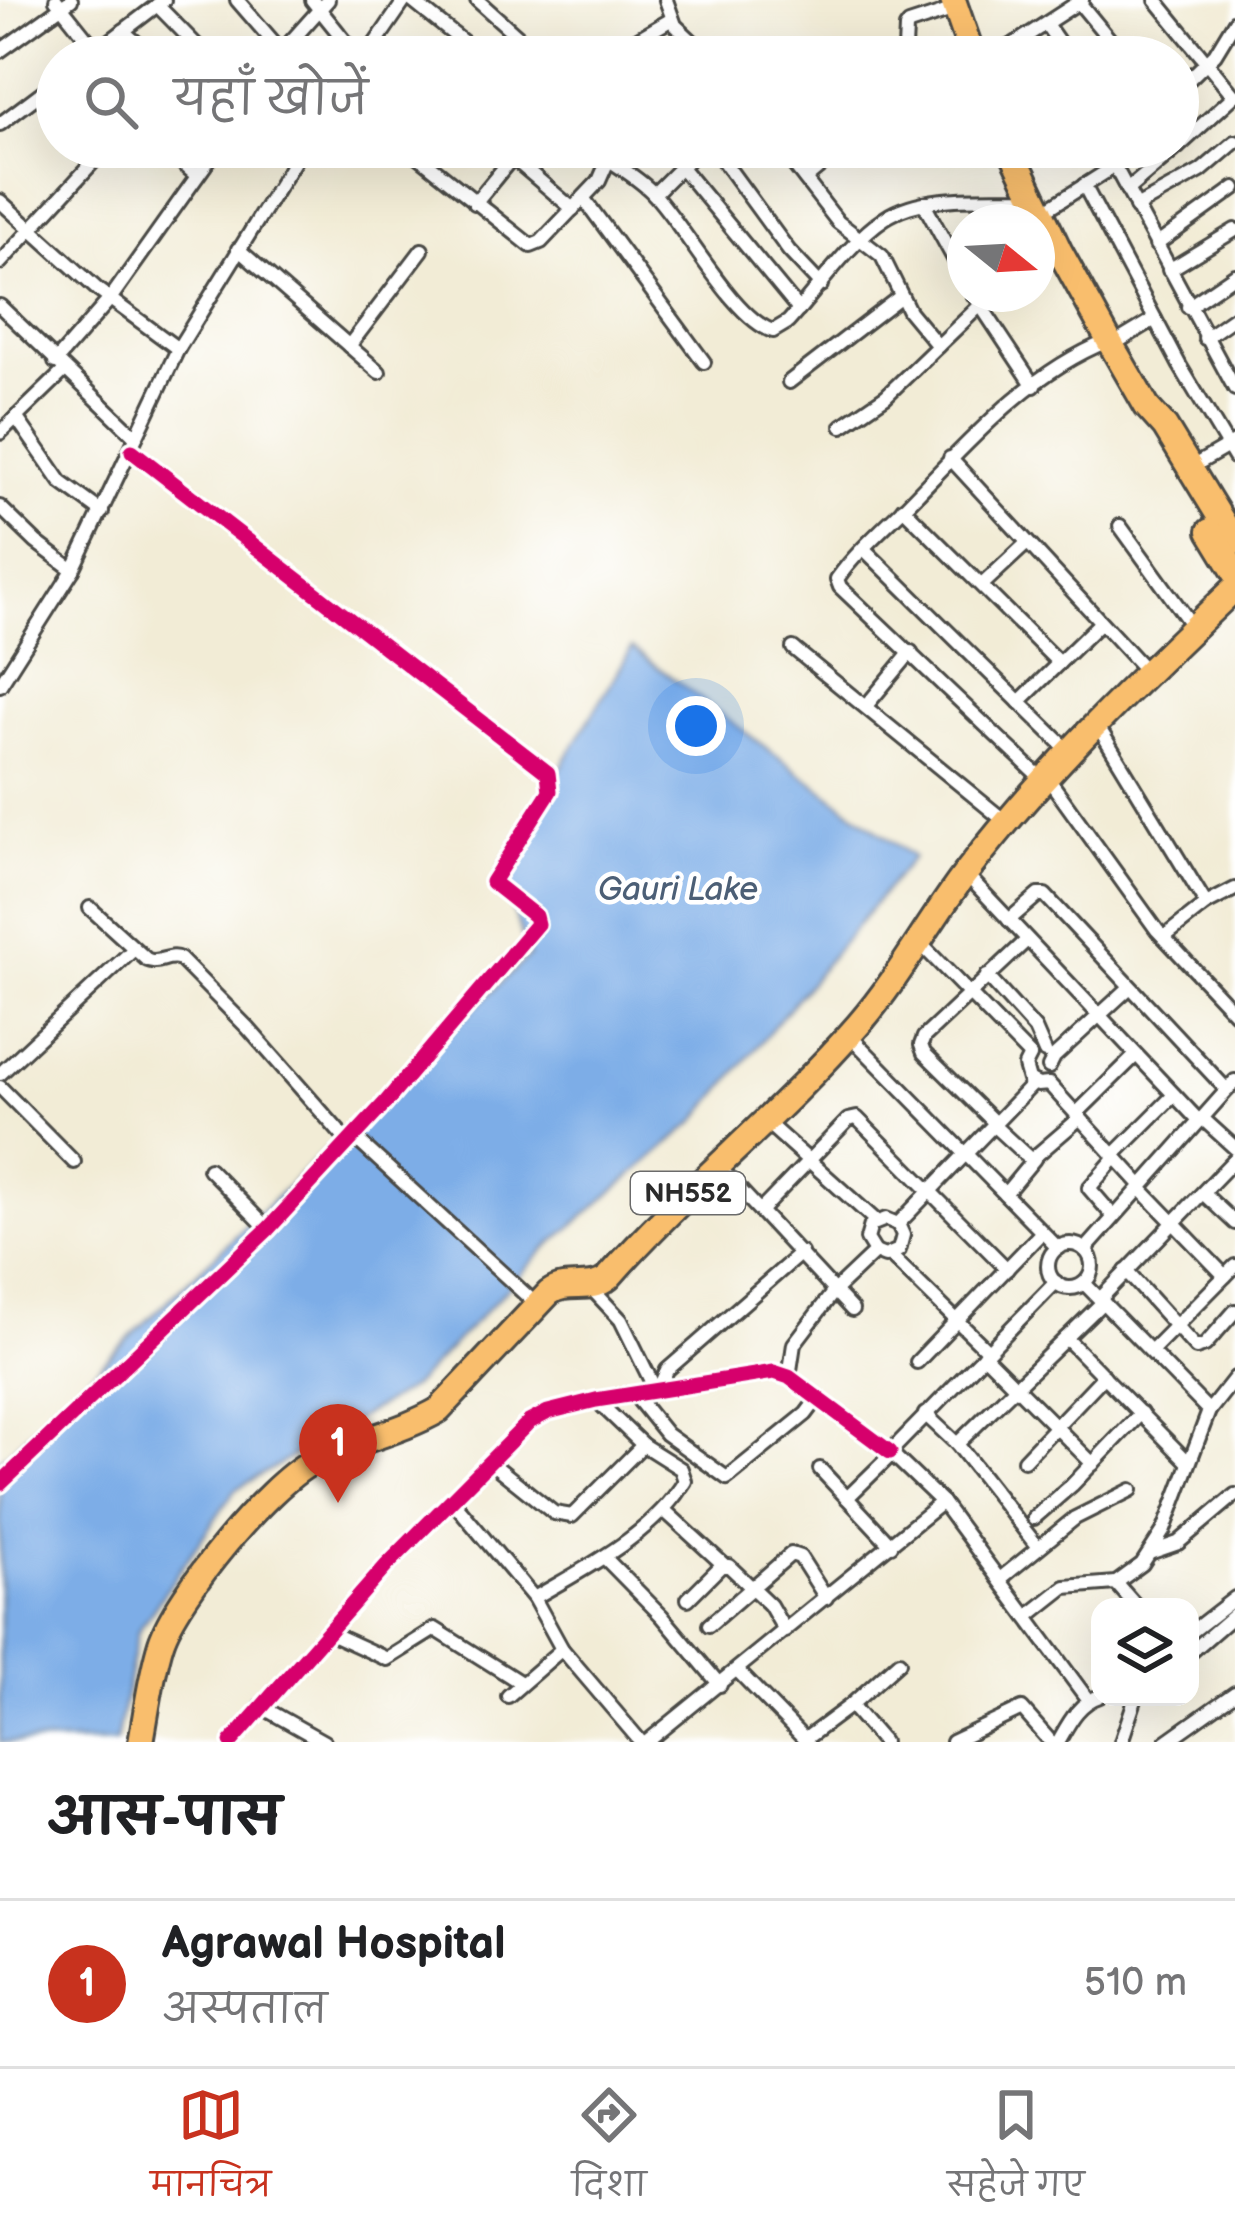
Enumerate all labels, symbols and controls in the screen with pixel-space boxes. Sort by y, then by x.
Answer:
search box [36,36,1199,168]
icon: search [78,69,144,135]
text: यहाँ खोजें [174,73,368,128]
north arrow [947,204,1055,312]
your location [666,696,726,756]
water label: Gauri Lake [598,870,758,910]
road number: NH552 [631,1172,745,1214]
pin: 1 [299,1404,377,1503]
map controls [1091,1598,1199,1706]
button: layers [1091,1598,1199,1706]
text: आस-पास [48,1788,281,1849]
text: Agrawal Hospital [162,1917,505,1972]
text: 1 [79,1960,95,2007]
text: 510 m [1084,1960,1187,2007]
text: अस्पताल [162,1987,328,2034]
tab: मानचित्र [150,2082,271,2221]
tab: दिशा [572,2082,647,2221]
tab: सहेजे गए [947,2082,1085,2221]

